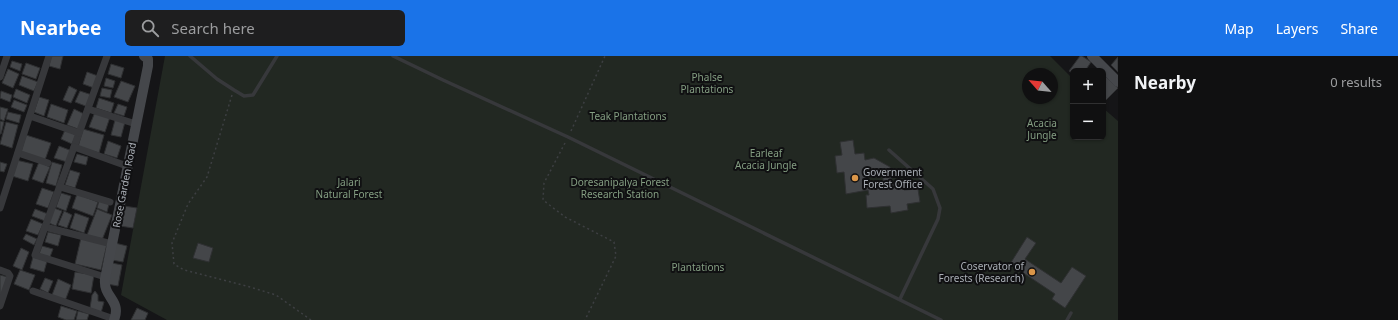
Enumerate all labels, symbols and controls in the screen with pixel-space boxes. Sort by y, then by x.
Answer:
search box [125,10,405,46]
text: Nearbee [20,15,101,41]
icon: search [139,17,161,39]
text: Search here [171,18,255,38]
text: Map [1225,19,1254,38]
text: Layers [1276,19,1318,38]
text: Share [1340,19,1378,38]
north arrow [1022,68,1058,104]
map controls [1070,68,1106,140]
button: + [1070,68,1106,104]
park label: Phalse Plantations [681,70,734,96]
text: Nearby [1134,71,1196,94]
text: 0 results [1330,73,1382,91]
button: − [1070,104,1106,140]
park label: Teak Plantations [590,109,667,123]
park label: Acacia Jungle [1026,116,1057,142]
street label: Rose Garden Road [109,141,139,229]
park label: Earleaf Acacia Jungle [735,146,797,172]
place label: Government Forest Office [863,165,923,191]
marker: Government Forest Office [850,173,860,183]
park label: Jalari Natural Forest [316,175,383,201]
park label: Doresanipalya Forest Research Station [571,175,670,201]
place label: Coservator of Forests (Research) [939,259,1025,285]
park label: Plantations [672,260,725,274]
marker: Coservator of Forests (Research) [1027,267,1037,277]

